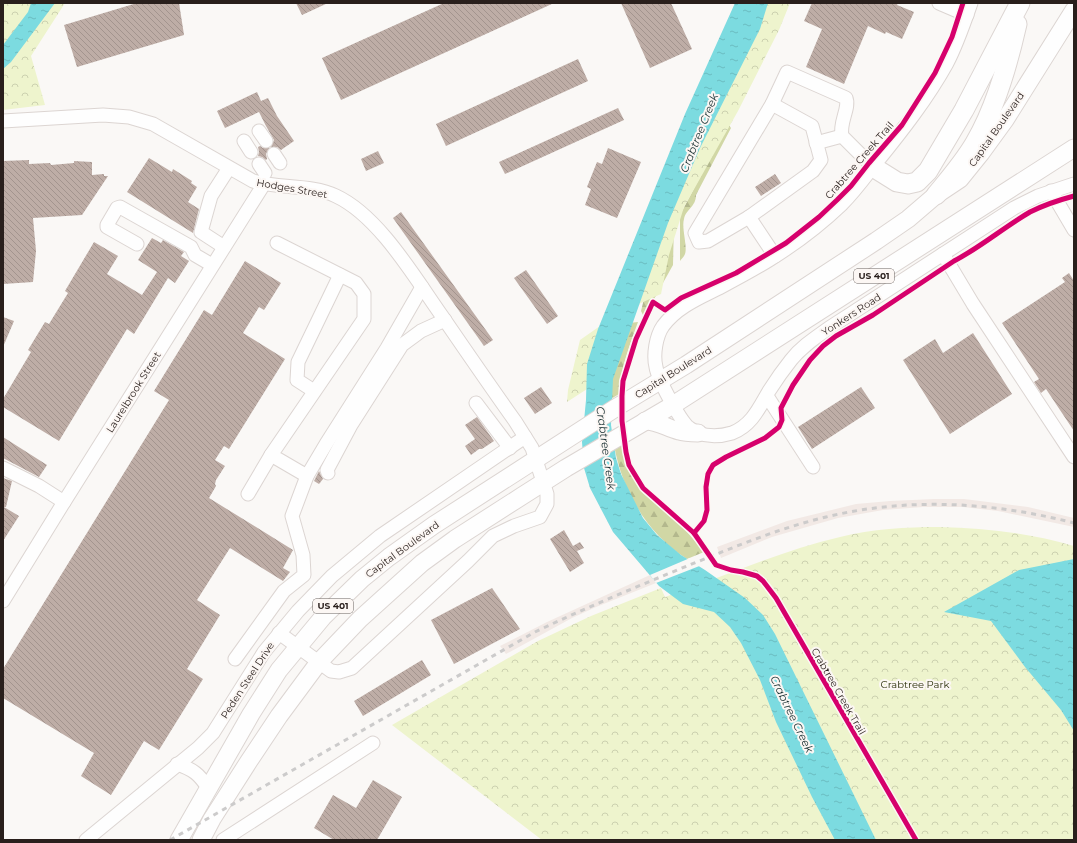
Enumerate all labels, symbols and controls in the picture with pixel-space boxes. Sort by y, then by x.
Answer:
street label: Capital Boulevard [966,89,1027,169]
water label: Crabtree Creek [677,91,721,175]
street label: Crabtree Creek Trail [822,119,896,202]
street label: Hodges Street [255,176,328,201]
road number: US 401 [854,269,894,283]
street label: Yonkers Road [819,290,883,338]
street label: Capital Boulevard [632,344,714,401]
street label: Laurelbrook Street [103,349,164,435]
water label: Crabtree Creek [593,405,619,491]
street label: Capital Boulevard [363,518,442,581]
road number: US 401 [313,599,353,613]
street label: Peden Steel Drive [218,639,277,721]
street label: Crabtree Creek Trail [808,645,869,737]
water label: Crabtree Creek [767,673,817,755]
park label: Crabtree Park [881,678,949,691]

